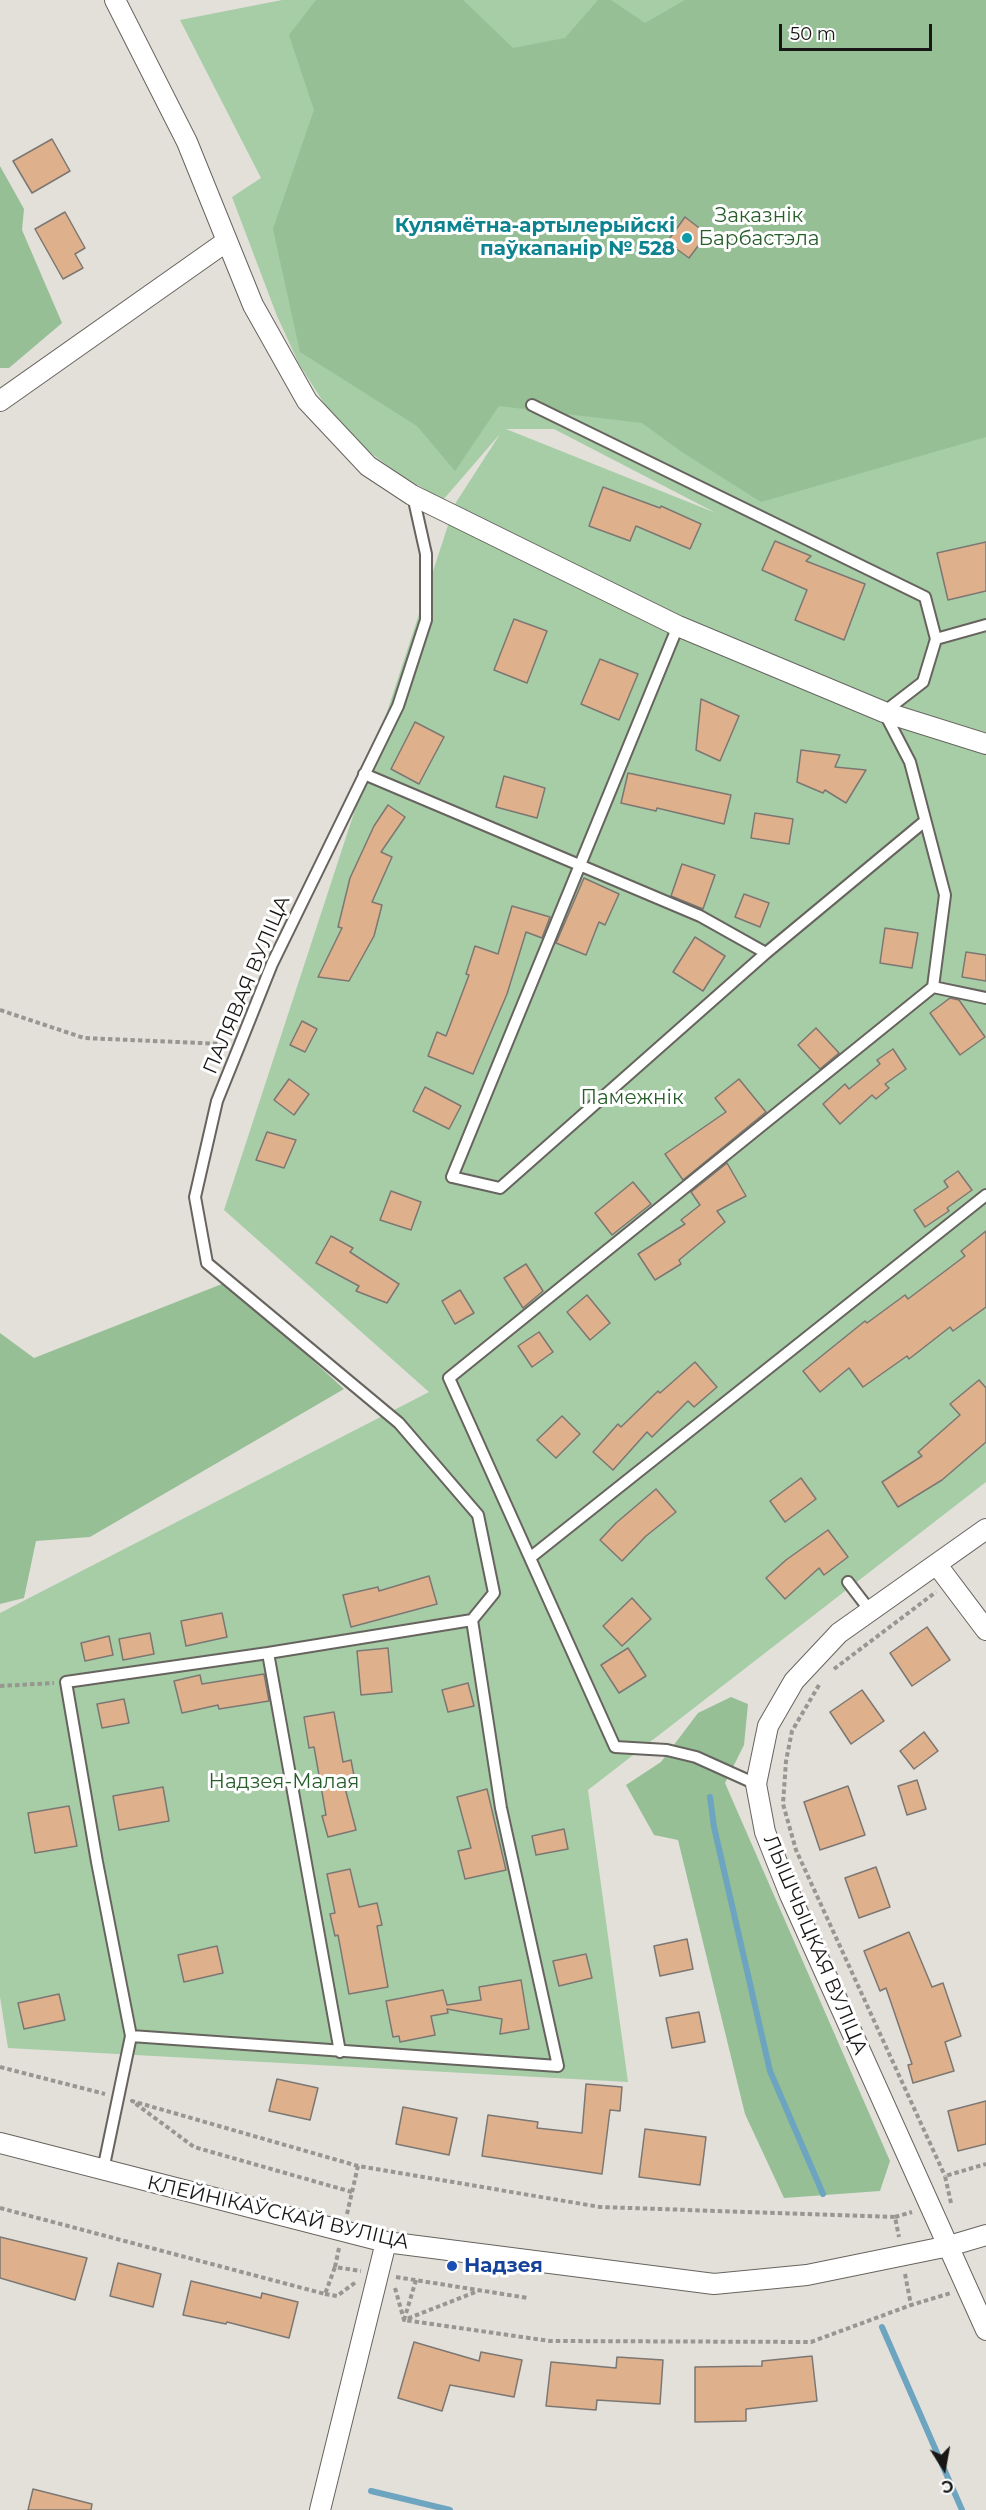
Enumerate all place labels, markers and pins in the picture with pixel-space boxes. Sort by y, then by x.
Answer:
place label: Кулямётна-артылерыйскі паўкапанір № 528 [395,214,675,261]
marker: Кулямётна-артылерыйскі паўкапанір № 528 [680,231,694,245]
place label: Надзея [464,2254,543,2278]
marker: Надзея [445,2259,459,2273]

